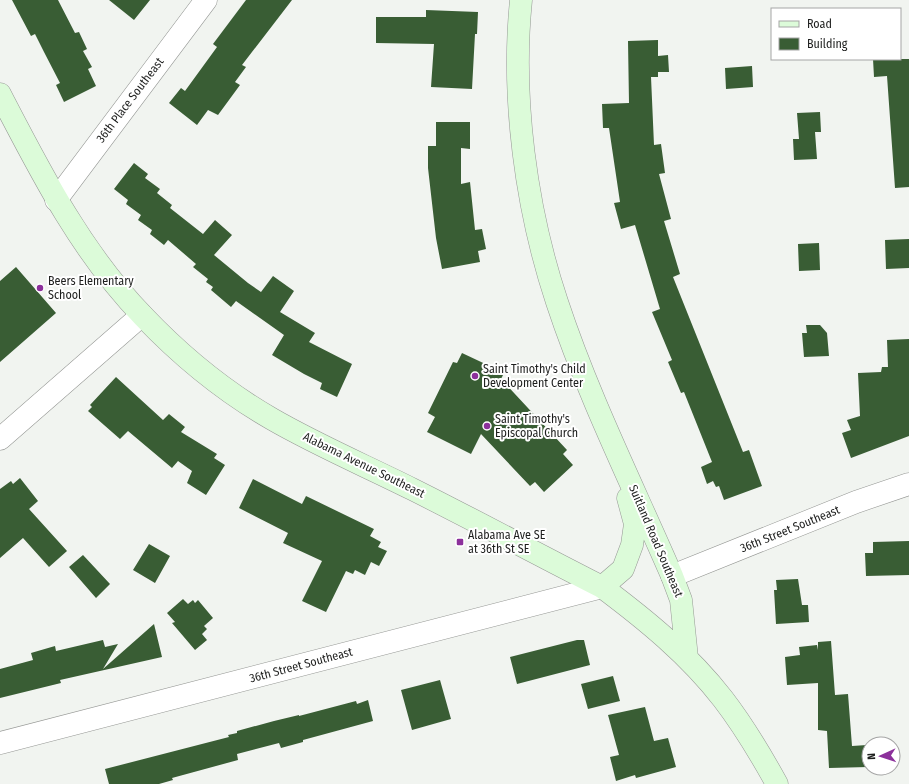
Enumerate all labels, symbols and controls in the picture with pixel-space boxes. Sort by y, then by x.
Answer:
legend [771,8,901,60]
text: Road [807,17,832,31]
text: Building [807,37,848,51]
street label: 36th Place Southeast [94,55,167,145]
place label: Beers Elementary School [48,274,134,302]
marker: Beers Elementary School [35,283,45,293]
place label: Saint Timothy's Child Development Center [483,362,586,390]
marker: Saint Timothy's Child Development Center [470,371,480,381]
place label: Saint Timothy's Episcopal Church [495,412,578,440]
marker: Saint Timothy's Episcopal Church [482,421,492,431]
street label: Alabama Avenue Southeast [301,429,427,501]
street label: Suitland Road Southeast [626,483,686,599]
street label: 36th Street Southeast [738,503,842,555]
place label: Alabama Ave SE at 36th St SE [468,528,546,556]
marker: Alabama Ave SE at 36th St SE [455,537,465,547]
street label: 36th Street Southeast [248,644,354,686]
north arrow [861,736,901,776]
text: N [865,753,878,760]

